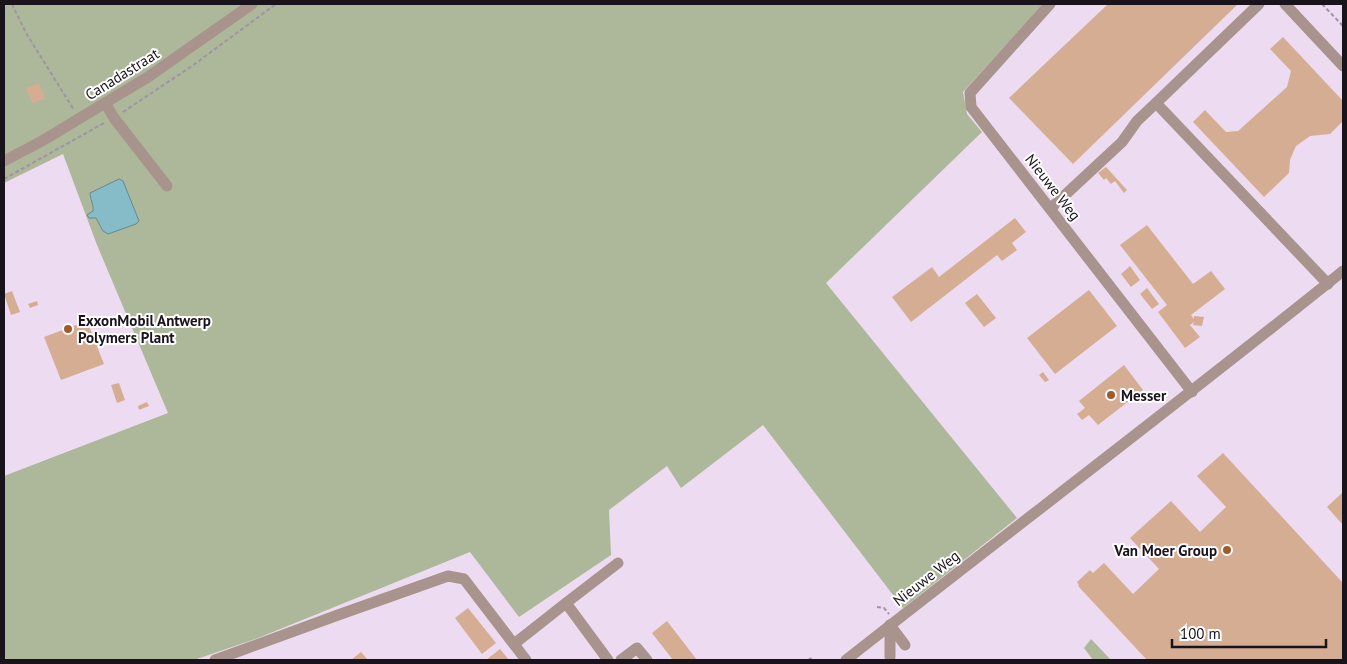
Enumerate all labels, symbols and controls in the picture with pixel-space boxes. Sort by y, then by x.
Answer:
street label: Canadastraat [82,44,162,104]
street label: Nieuwe Weg [1021,150,1085,224]
place label: ExxonMobil Antwerp Polymers Plant [78,311,211,347]
marker: ExxonMobil Antwerp Polymers Plant [62,323,74,335]
place label: Messer [1121,386,1167,405]
marker: Messer [1105,389,1117,401]
place label: Van Moer Group [1113,541,1217,560]
marker: Van Moer Group [1221,544,1233,556]
street label: Nieuwe Weg [889,546,963,610]
scale bar [1172,616,1326,648]
text: 100 m [1180,624,1221,643]

